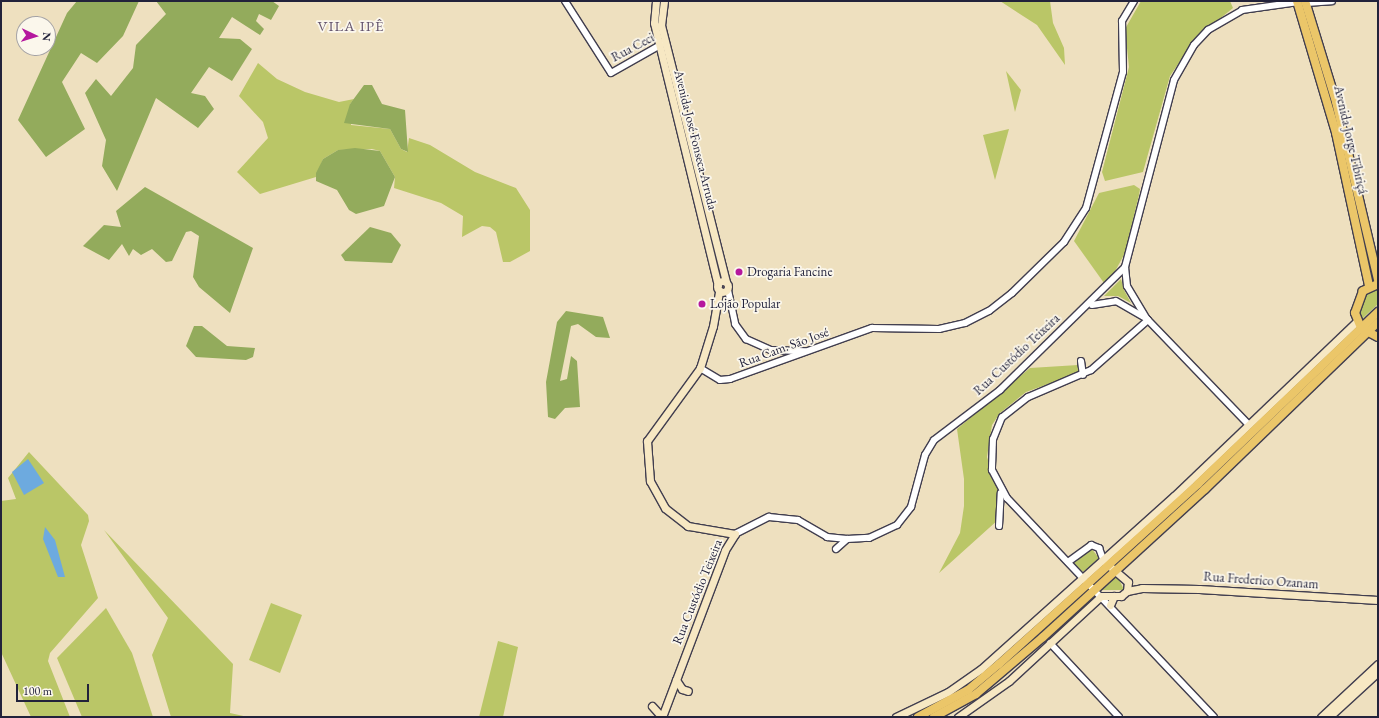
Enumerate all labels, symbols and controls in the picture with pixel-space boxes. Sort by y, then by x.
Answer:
north arrow [16,16,56,56]
district label: VILA IPÊ [317,17,385,35]
street label: Rua Ceci [609,30,657,66]
text: N [40,32,54,42]
street label: Avenida José Fonseca Arruda [670,68,720,212]
street label: Avenida Jorge Tibiriçá [1330,84,1370,196]
place label: Drogaria Fancine [747,264,832,280]
marker: Drogaria Fancine [734,267,744,277]
place label: Lojão Popular [710,296,780,312]
marker: Lojão Popular [697,299,707,309]
street label: Rua Custódio Teixeira [971,311,1063,399]
street label: Rua Cam. São José [737,325,831,371]
street label: Rua Custódio Teixeira [670,537,726,647]
street label: Rua Frederico Ozanam [1203,569,1319,593]
scale bar [18,676,91,702]
text: 100 m [23,683,52,699]

